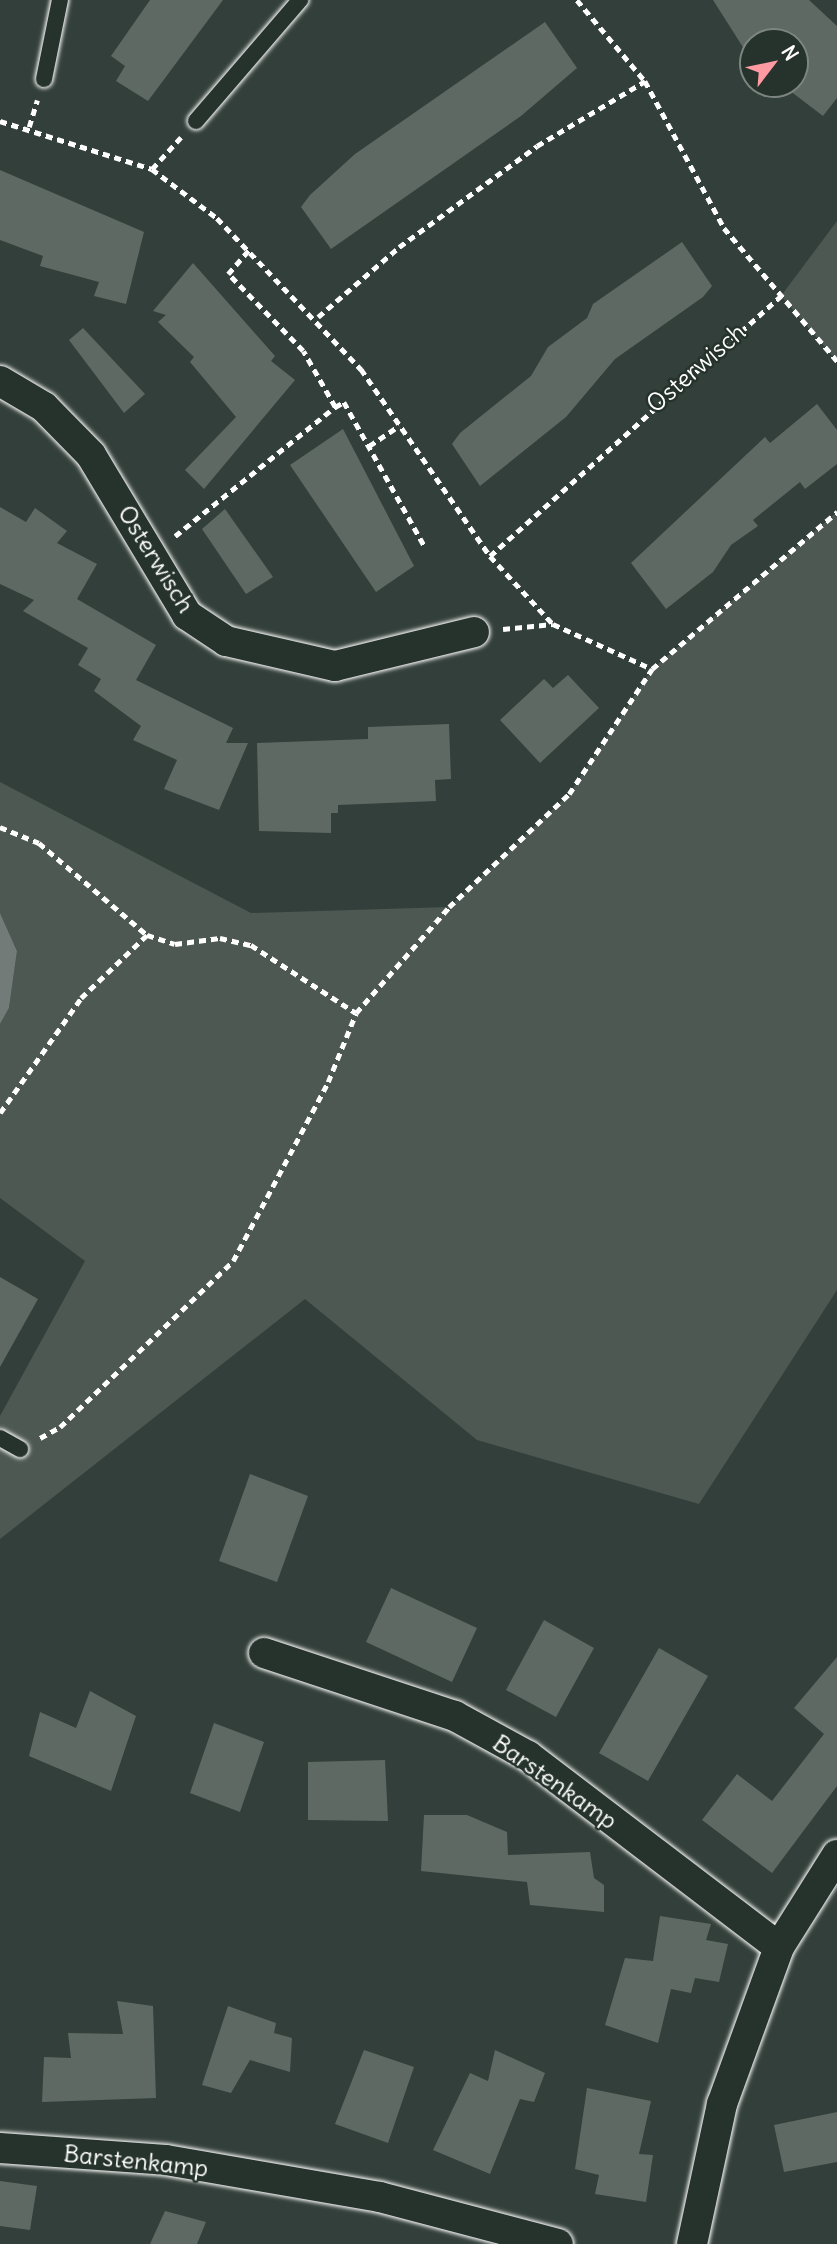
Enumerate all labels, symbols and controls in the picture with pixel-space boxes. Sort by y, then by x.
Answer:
north arrow [739,28,809,98]
text: N [776,41,804,65]
street label: Osterwisch [641,317,751,419]
street label: Osterwisch [112,500,200,618]
street label: Barstenkamp [487,1729,623,1835]
street label: Barstenkamp [62,2139,210,2183]

